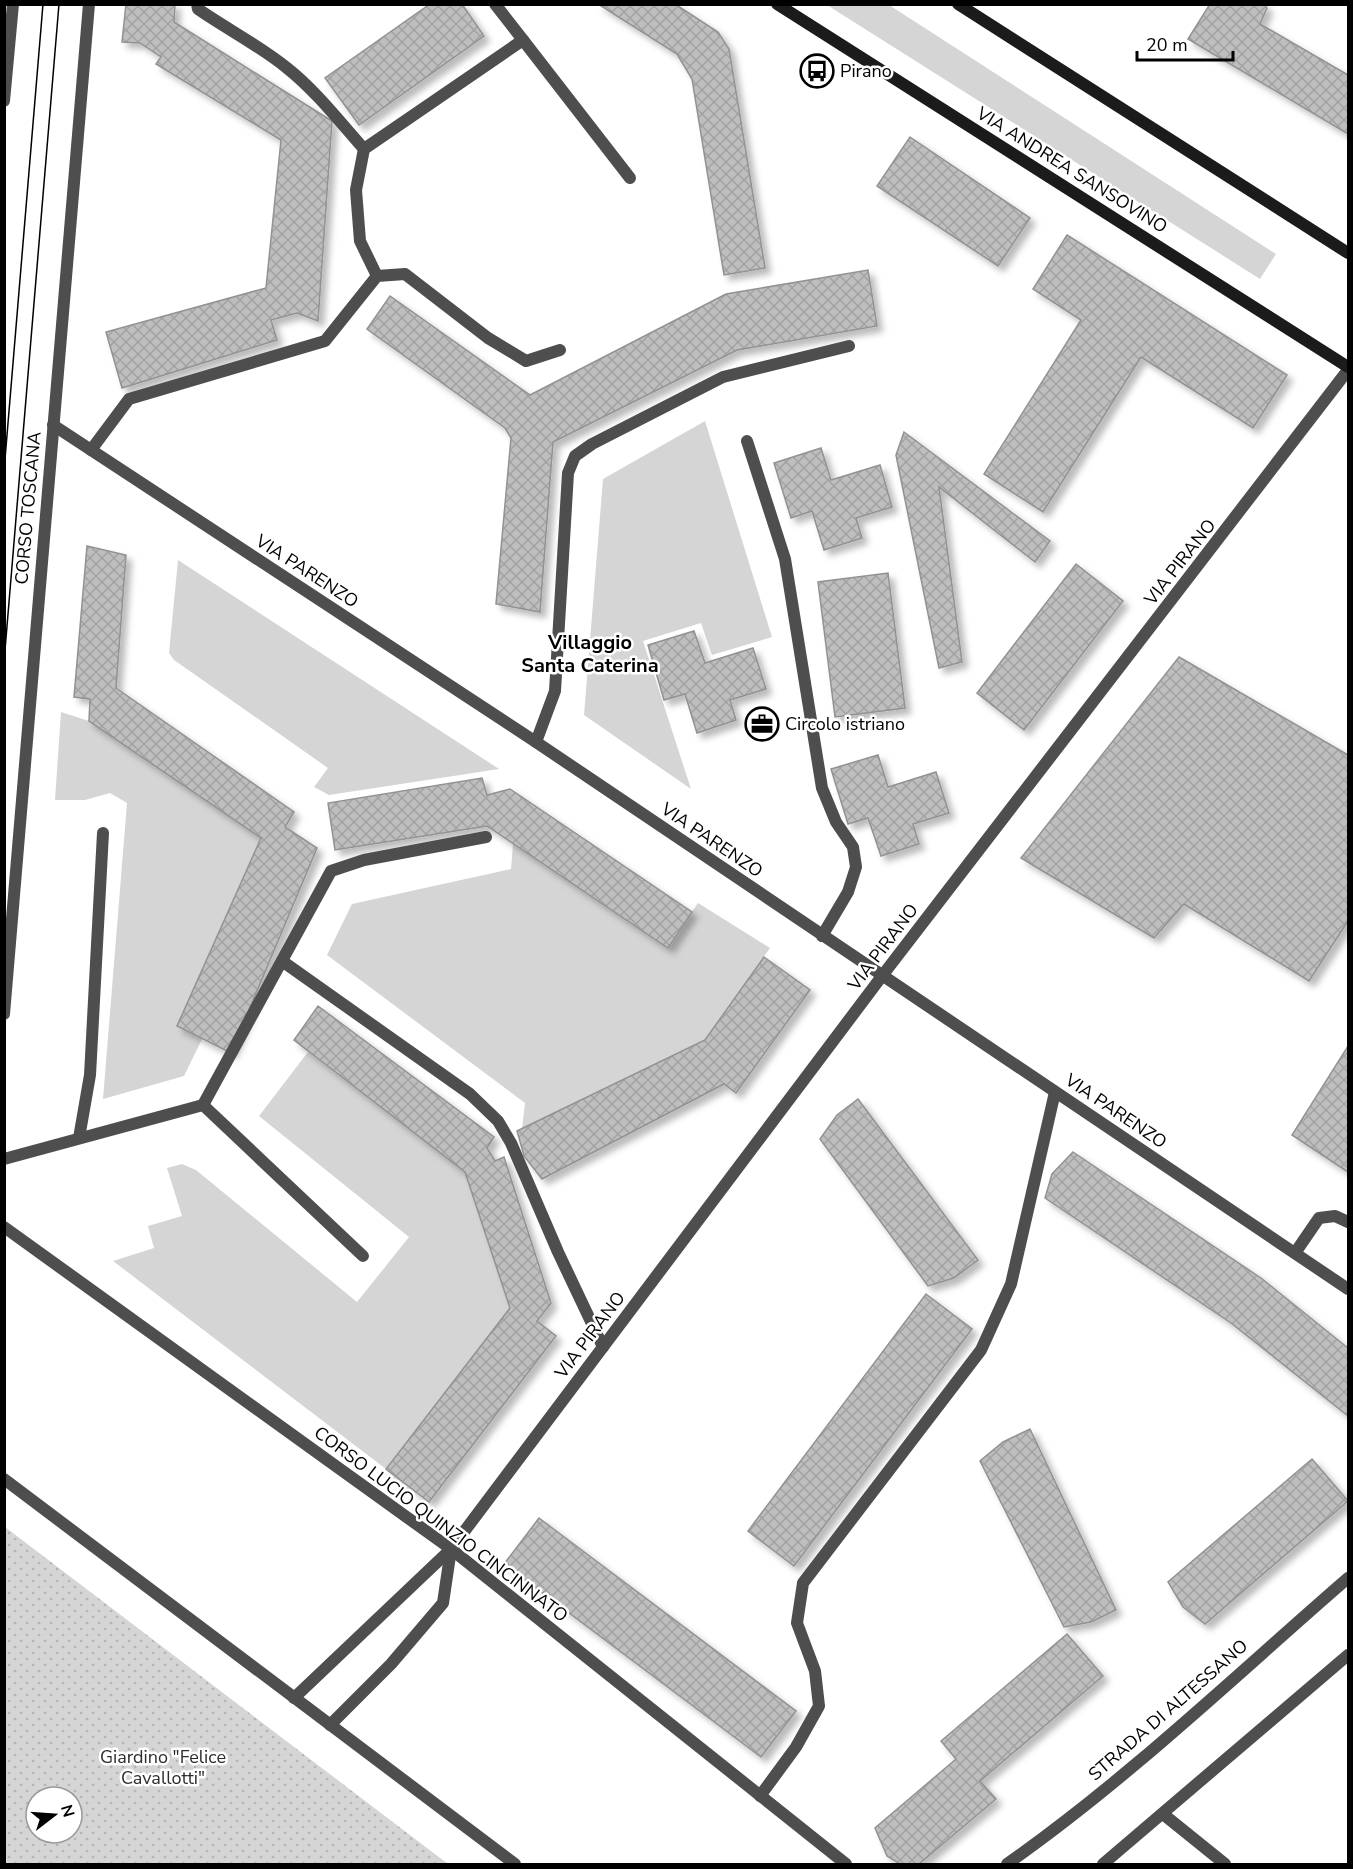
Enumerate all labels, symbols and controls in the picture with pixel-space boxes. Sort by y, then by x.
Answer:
scale bar [1137,24,1233,62]
text: 20 m [1146,33,1188,57]
bus stop icon: Pirano [799,53,835,89]
place label: Pirano [840,59,892,83]
street label: VIA ANDREA SANSOVINO [971,101,1172,239]
street label: CORSO TOSCANA [9,431,47,585]
street label: VIA PIRANO [1138,514,1221,611]
street label: VIA PARENZO [250,528,363,613]
district label: Villaggio Santa Caterina [521,629,659,679]
office icon: Circolo istriano [744,706,780,742]
place label: Circolo istriano [785,712,905,736]
street label: VIA PARENZO [656,797,768,883]
street label: VIA PIRANO [842,899,924,996]
street label: VIA PARENZO [1060,1068,1172,1154]
street label: VIA PIRANO [549,1287,631,1384]
street label: CORSO LUCIO QUINZIO CINCINNATO [309,1421,573,1627]
street label: STRADA DI ALTESSANO [1083,1634,1253,1786]
park label: Giardino "Felice Cavallotti" [100,1745,226,1790]
north arrow [24,1785,84,1845]
text: N [55,1802,80,1820]

